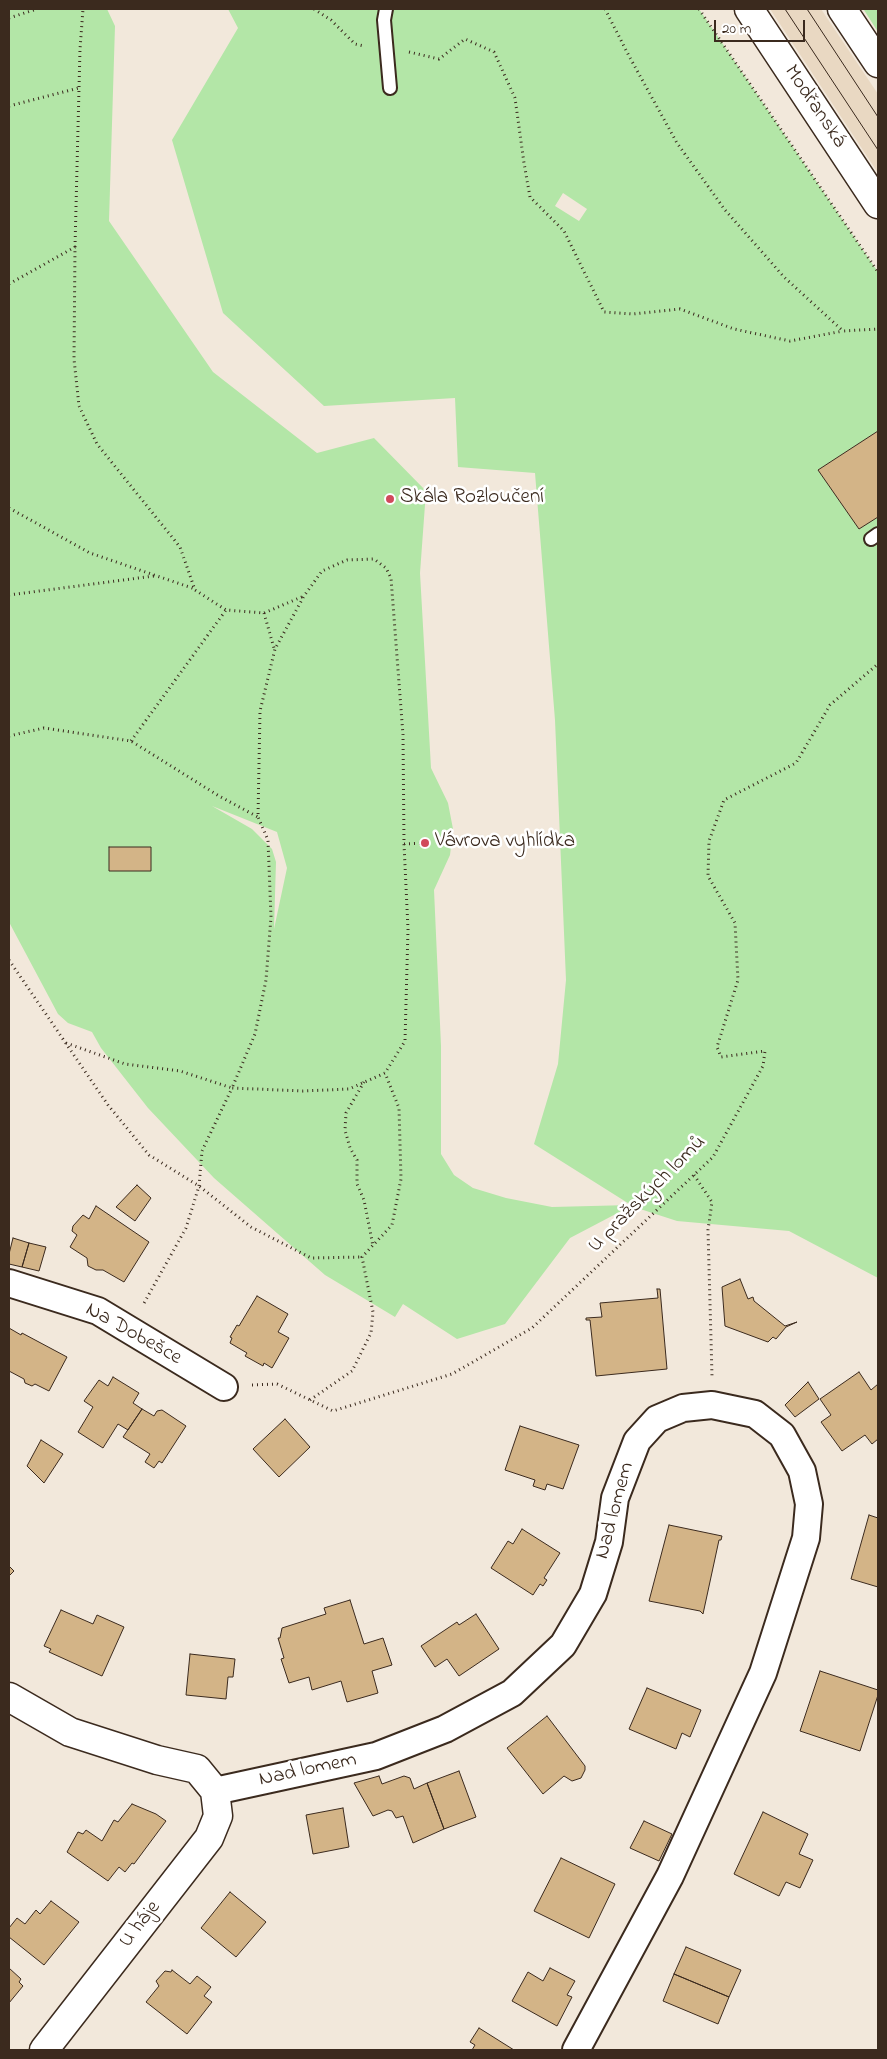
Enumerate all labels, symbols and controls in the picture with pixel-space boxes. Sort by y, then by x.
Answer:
scale bar [717,10,808,42]
text: 20 m [722,18,751,40]
street label: Modřanská [777,61,851,153]
place label: Skála Rozloučení [400,486,544,512]
marker: Skála Rozloučení [384,493,396,505]
place label: Vávrova vyhlídka [435,830,575,856]
marker: Vávrova vyhlídka [419,837,431,849]
street label: U pražských lomů [584,1131,712,1259]
street label: Na Dobešce [80,1298,186,1372]
street label: Nad lomem [591,1460,641,1562]
street label: Nad lomem [257,1748,359,1794]
street label: U háje [115,1896,167,1954]

